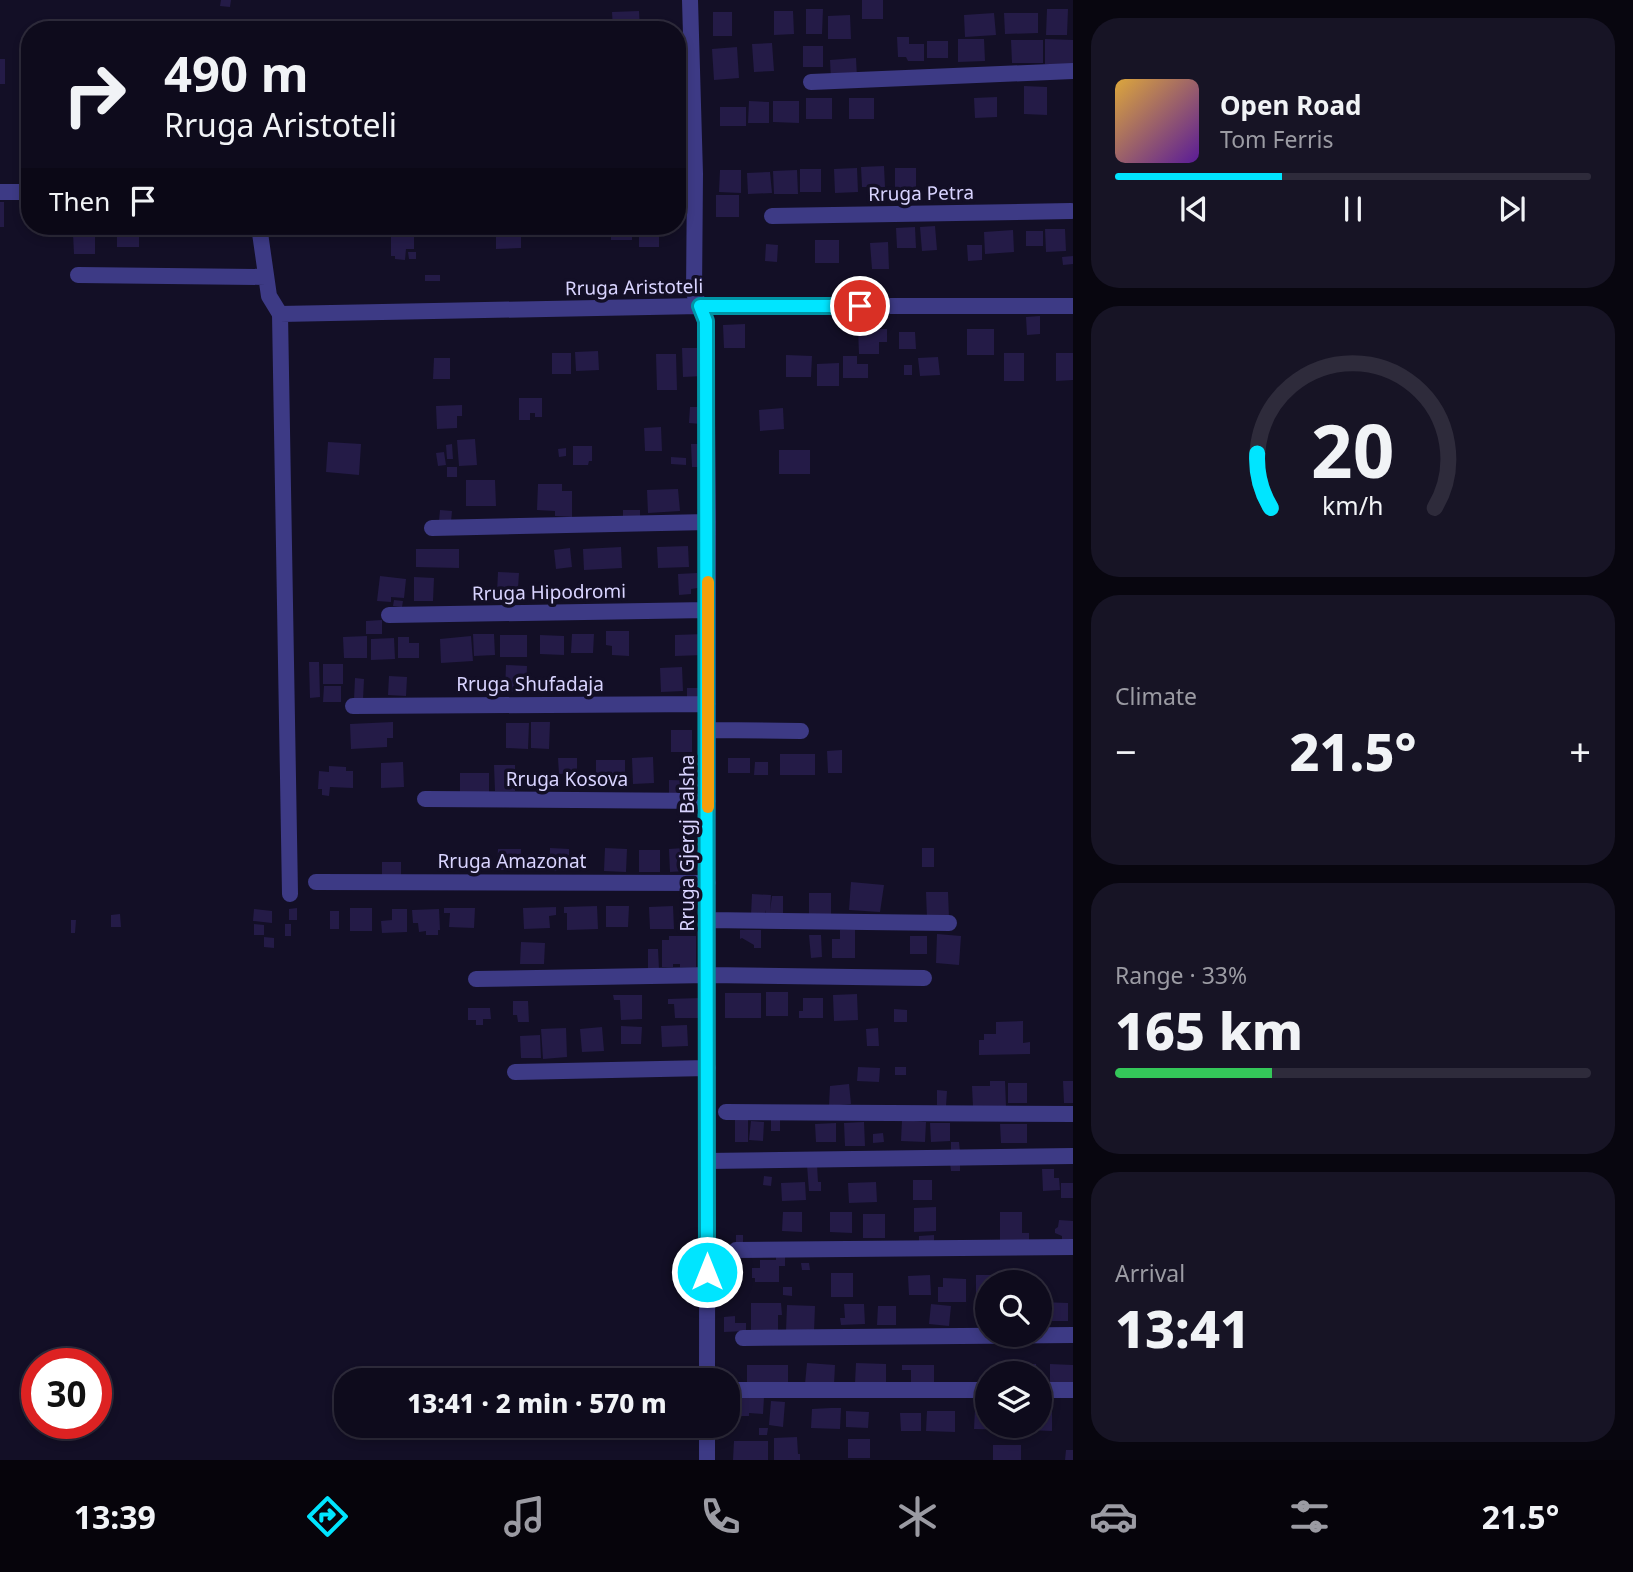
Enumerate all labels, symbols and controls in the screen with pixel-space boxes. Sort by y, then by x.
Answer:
text: 490 m [164,40,309,106]
icon: right [49,49,140,140]
text: Open Road [1220,87,1362,123]
text: Rruga Aristoteli [164,103,397,146]
text: Tom Ferris [1220,123,1333,155]
street label: Rruga Petra [868,179,974,207]
icon: arrive [124,182,162,220]
text: Then [49,183,110,219]
icon: previous [1175,190,1213,228]
icon: pause [1334,190,1372,228]
icon: next [1493,190,1531,228]
street label: Rruga Aristoteli [565,273,703,301]
pin [830,276,890,336]
icon: arrive [841,287,879,325]
text: 20 [1311,400,1395,499]
text: km/h [1322,487,1384,521]
street label: Rruga Hipodromi [472,578,626,606]
street label: Rruga Shufadaja [456,671,604,697]
text: Climate [1115,680,1197,712]
text: 21.5° [1290,715,1416,786]
text: − [1115,725,1137,777]
text: + [1569,725,1591,777]
street label: Rruga Gjergj Balsha [674,755,700,931]
street label: Rruga Kosova [506,766,628,792]
street label: Rruga Amazonat [438,848,587,874]
text: Range · 33% [1115,959,1247,991]
text: 165 km [1115,994,1303,1065]
position arrow [670,1235,744,1309]
text: Arrival [1115,1257,1185,1289]
map controls [975,1270,1052,1438]
button: search [975,1270,1052,1347]
text: 13:41 [1115,1292,1250,1363]
speed limit sign: 30 [21,1348,112,1439]
button: layers [975,1361,1052,1438]
text: 13:41 · 2 min · 570 m [407,1385,667,1421]
icon: directions [303,1492,352,1541]
icon: music [500,1492,549,1541]
icon: phone [696,1492,745,1541]
icon: climate [893,1492,942,1541]
icon: car [1089,1492,1138,1541]
icon: filters [1285,1492,1334,1541]
text: 13:39 [74,1495,156,1538]
text: 21.5° [1482,1495,1559,1538]

